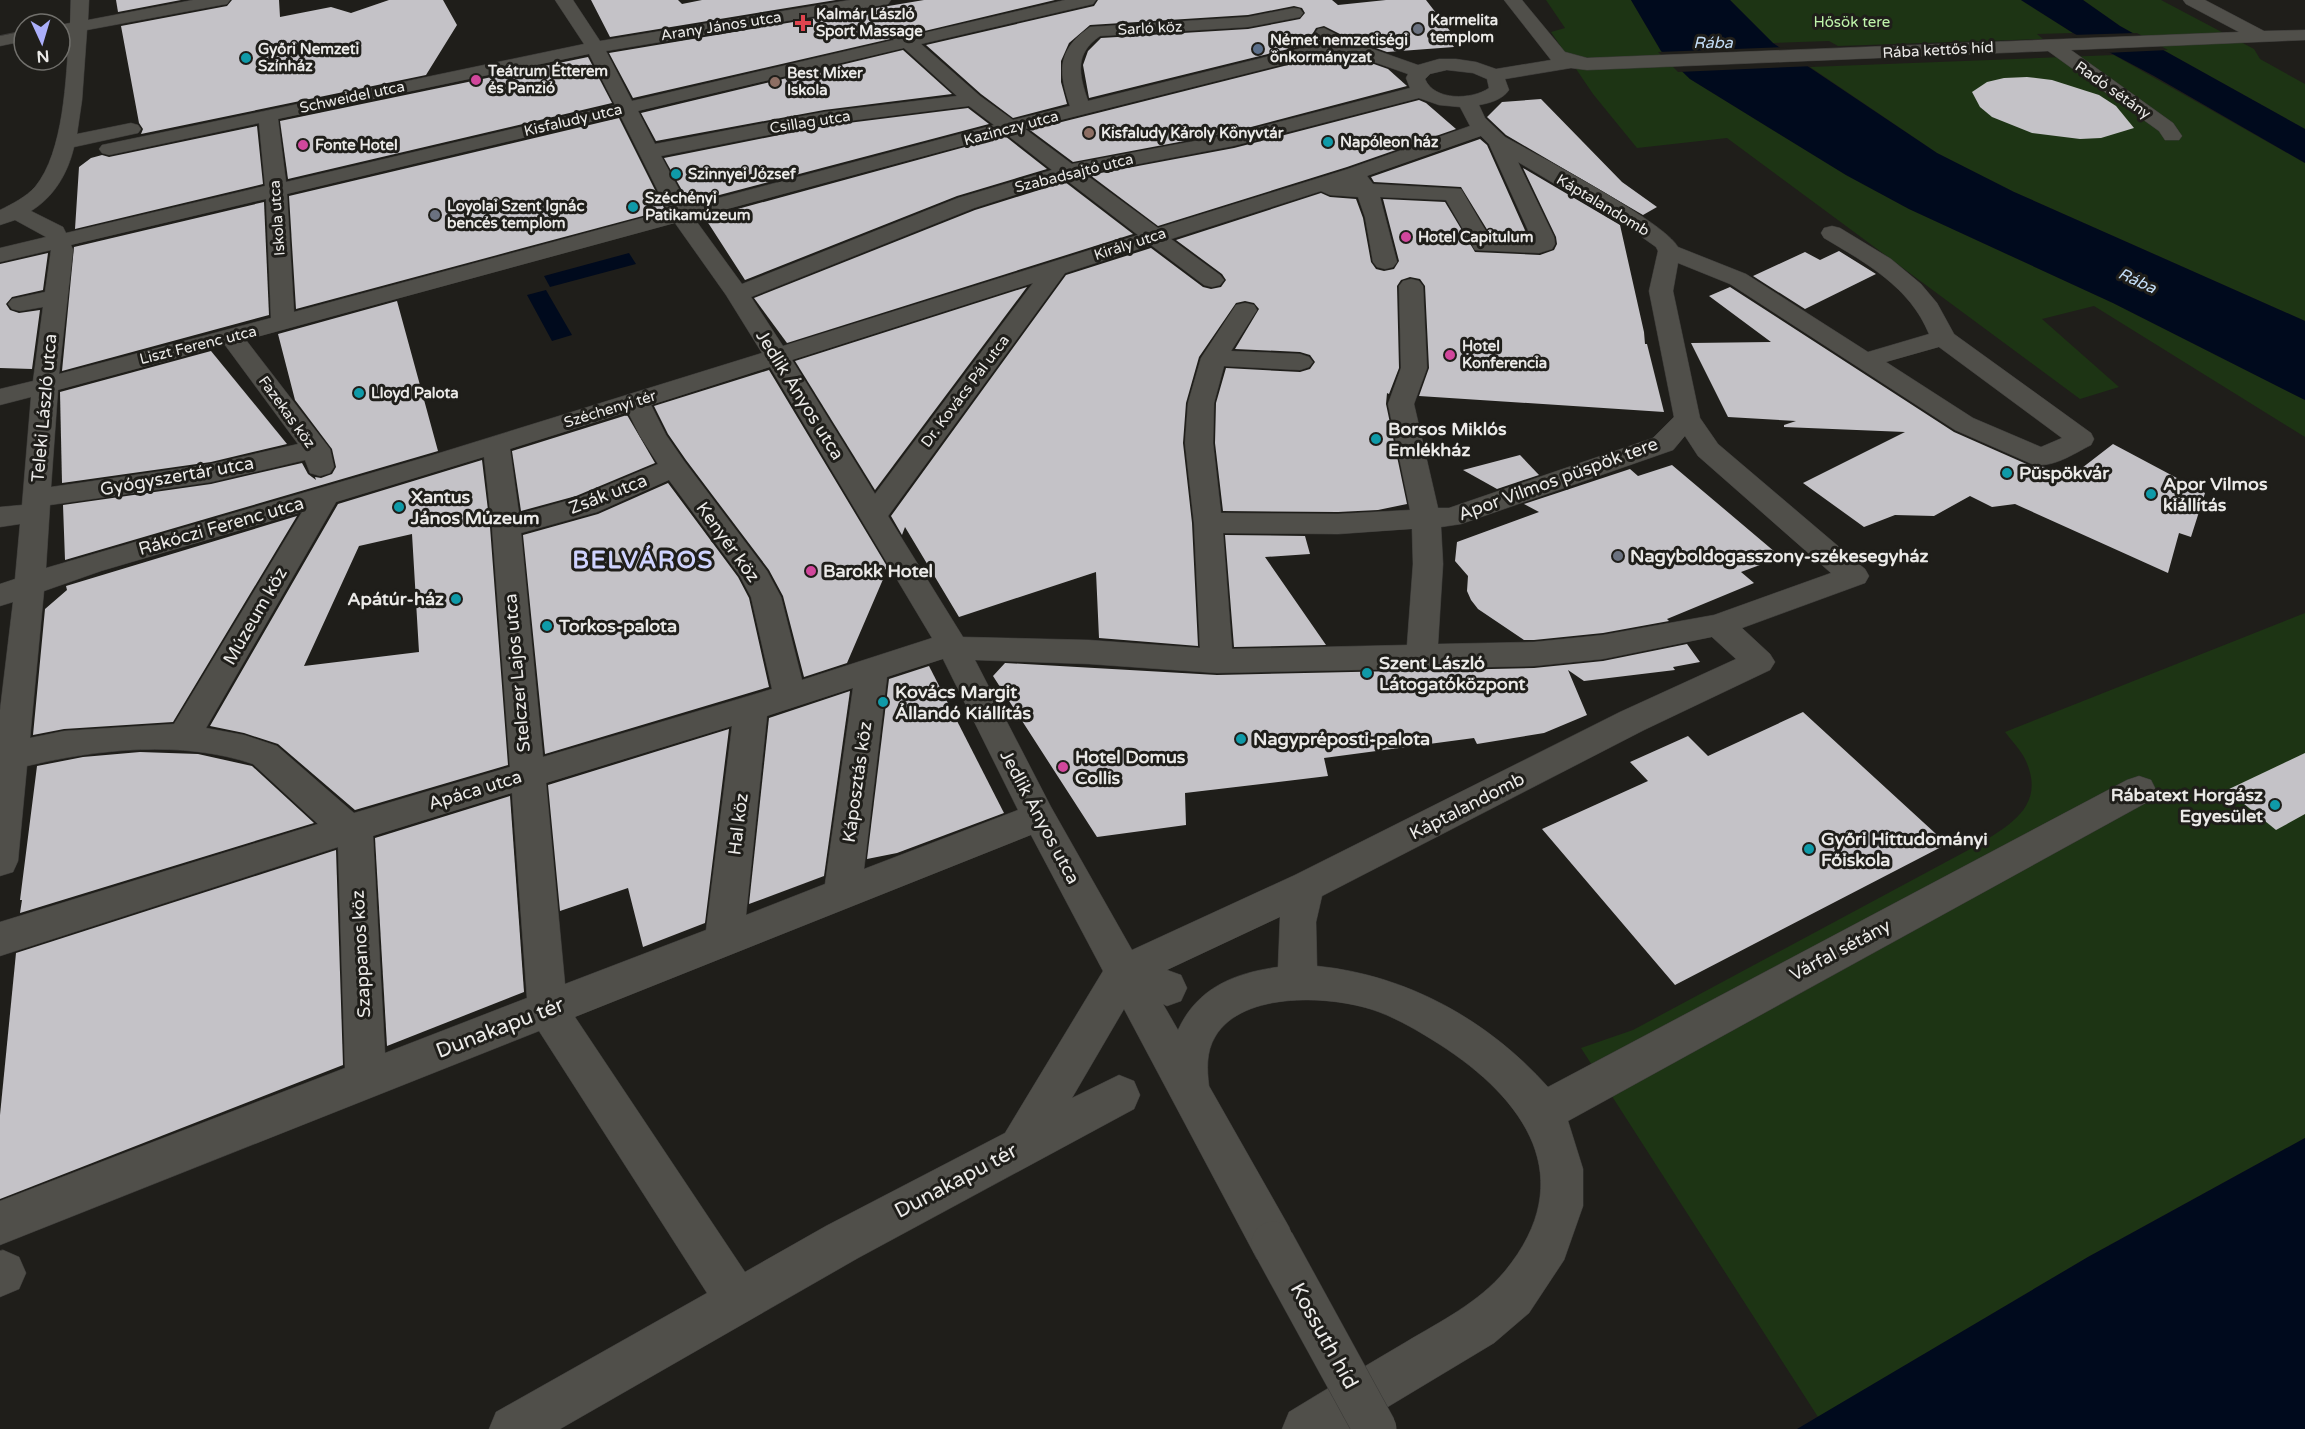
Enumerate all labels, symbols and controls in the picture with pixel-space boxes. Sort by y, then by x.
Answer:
place label: Kalmár László Sport Massage [816,5,923,41]
street label: Arany János utca [659,8,783,44]
place label: Karmelita templom [1429,11,1498,47]
north arrow [12,12,72,72]
park label: Hősök tere [1814,13,1890,31]
marker: Kalmár László Sport Massage [794,14,812,32]
street label: Sarló köz [1117,17,1183,39]
marker: Karmelita templom [1411,22,1425,36]
place label: Német nemzetiségi önkormányzat [1270,31,1408,67]
water label: Rába [1693,33,1734,53]
street label: Rába kettős híd [1882,38,1994,62]
place label: Győri Nemzeti Színház [258,40,359,75]
marker: Német nemzetiségi önkormányzat [1251,42,1265,56]
text: N [36,46,50,66]
marker: Győri Nemzeti Színház [239,51,253,65]
street label: Radó sétány [2072,57,2154,123]
place label: Teátrum Étterem és Panzió [487,61,608,97]
place label: Best Mixer Iskola [787,64,863,99]
marker: Teátrum Étterem és Panzió [469,73,483,87]
marker: Best Mixer Iskola [768,75,782,89]
street label: Schweidel utca [298,77,406,117]
street label: Kisfaludy utca [522,100,624,140]
street label: Csillag utca [768,107,852,137]
street label: Kazinczy utca [962,107,1060,149]
place label: Kisfaludy Károly Könyvtár [1101,124,1284,143]
marker: Kisfaludy Károly Könyvtár [1082,126,1096,140]
place label: Napóleon ház [1340,133,1439,152]
marker: Napóleon ház [1321,135,1335,149]
place label: Fonte Hotel [315,136,398,154]
marker: Fonte Hotel [296,138,310,152]
street label: Szabadsajtó utca [1013,150,1135,196]
place label: Szinnyei József [688,165,796,184]
marker: Szinnyei József [669,167,683,181]
street label: Káptalandomb [1553,170,1653,240]
street label: Iskola utca [265,180,289,256]
place label: Széchényi Patikamúzeum [645,189,751,224]
place label: Loyolai Szent Ignác bencés templom [447,197,584,233]
marker: Széchényi Patikamúzeum [626,200,640,214]
marker: Loyolai Szent Ignác bencés templom [428,208,442,222]
street label: Király utca [1092,224,1168,264]
place label: Hotel Capitulum [1418,228,1534,247]
marker: Hotel Capitulum [1399,230,1413,244]
water label: Rába [2115,264,2160,299]
street label: Liszt Ferenc utca [138,322,258,368]
street label: Jedlik Ányos utca [751,326,849,464]
street label: Dr. Kovács Pál utca [917,331,1013,451]
street label: Teleki László utca [27,333,61,483]
place label: Hotel Konferencia [1462,337,1547,372]
marker: Hotel Konferencia [1443,348,1457,362]
street label: Fazekas köz [255,373,319,451]
place label: Lloyd Palota [371,384,459,403]
marker: Lloyd Palota [352,386,366,400]
street label: Széchenyi tér [562,386,658,432]
place label: Borsos Miklós Emlékház [1388,418,1507,461]
marker: Borsos Miklós Emlékház [1369,432,1383,446]
street label: Apor Vilmos püspök tere [1455,433,1661,525]
street label: Gyógyszertár utca [98,452,256,500]
place label: Püspökvár [2019,462,2110,484]
marker: Püspökvár [2000,466,2014,480]
street label: Zsák utca [566,469,650,519]
place label: Apor Vilmos kiállítás [2163,473,2268,516]
place label: Xantus János Múzeum [410,486,539,529]
marker: Apor Vilmos kiállítás [2144,487,2158,501]
street label: Rákóczi Ferenc utca [136,492,306,560]
street label: Kenyér köz [692,498,765,586]
marker: Xantus János Múzeum [392,500,406,514]
district label: BELVÁROS [572,545,714,575]
place label: Nagyboldogasszony-székesegyház [1630,545,1929,567]
marker: Nagyboldogasszony-székesegyház [1611,549,1625,563]
place label: Barokk Hotel [823,560,933,582]
street label: Múzeum köz [218,563,292,669]
marker: Barokk Hotel [804,564,818,578]
place label: Apátúr-ház [347,588,444,610]
marker: Apátúr-ház [449,592,463,606]
street label: Stelczer Lajos utca [499,593,535,753]
place label: Torkos-palota [558,615,677,637]
marker: Torkos-palota [540,619,554,633]
place label: Szent László Látogatóközpont [1379,652,1526,695]
marker: Szent László Látogatóközpont [1360,666,1374,680]
place label: Kovács Margit Állandó Kiállítás [895,681,1031,724]
marker: Kovács Margit Állandó Kiállítás [876,695,890,709]
street label: Káposztás köz [838,720,876,844]
place label: Nagypréposti-palota [1253,728,1430,750]
marker: Nagypréposti-palota [1234,732,1248,746]
street label: Jedlik Ányos utca [995,746,1085,888]
place label: Hotel Domus Collis [1075,746,1186,789]
marker: Hotel Domus Collis [1056,760,1070,774]
street label: Apáca utca [426,765,524,815]
street label: Káptalandomb [1406,768,1528,844]
place label: Rábatext Horgász Egyesület [2111,784,2263,827]
street label: Hal köz [723,792,753,856]
marker: Rábatext Horgász Egyesület [2268,798,2282,812]
place label: Győri Hittudományi Főiskola [1821,828,1988,871]
marker: Győri Hittudományi Főiskola [1802,842,1816,856]
street label: Szappanos köz [347,890,375,1018]
street label: Várfal sétány [1786,914,1894,986]
street label: Dunakapu tér [432,992,568,1064]
street label: Dunakapu tér [890,1138,1022,1224]
street label: Kossuth híd [1285,1279,1363,1393]

